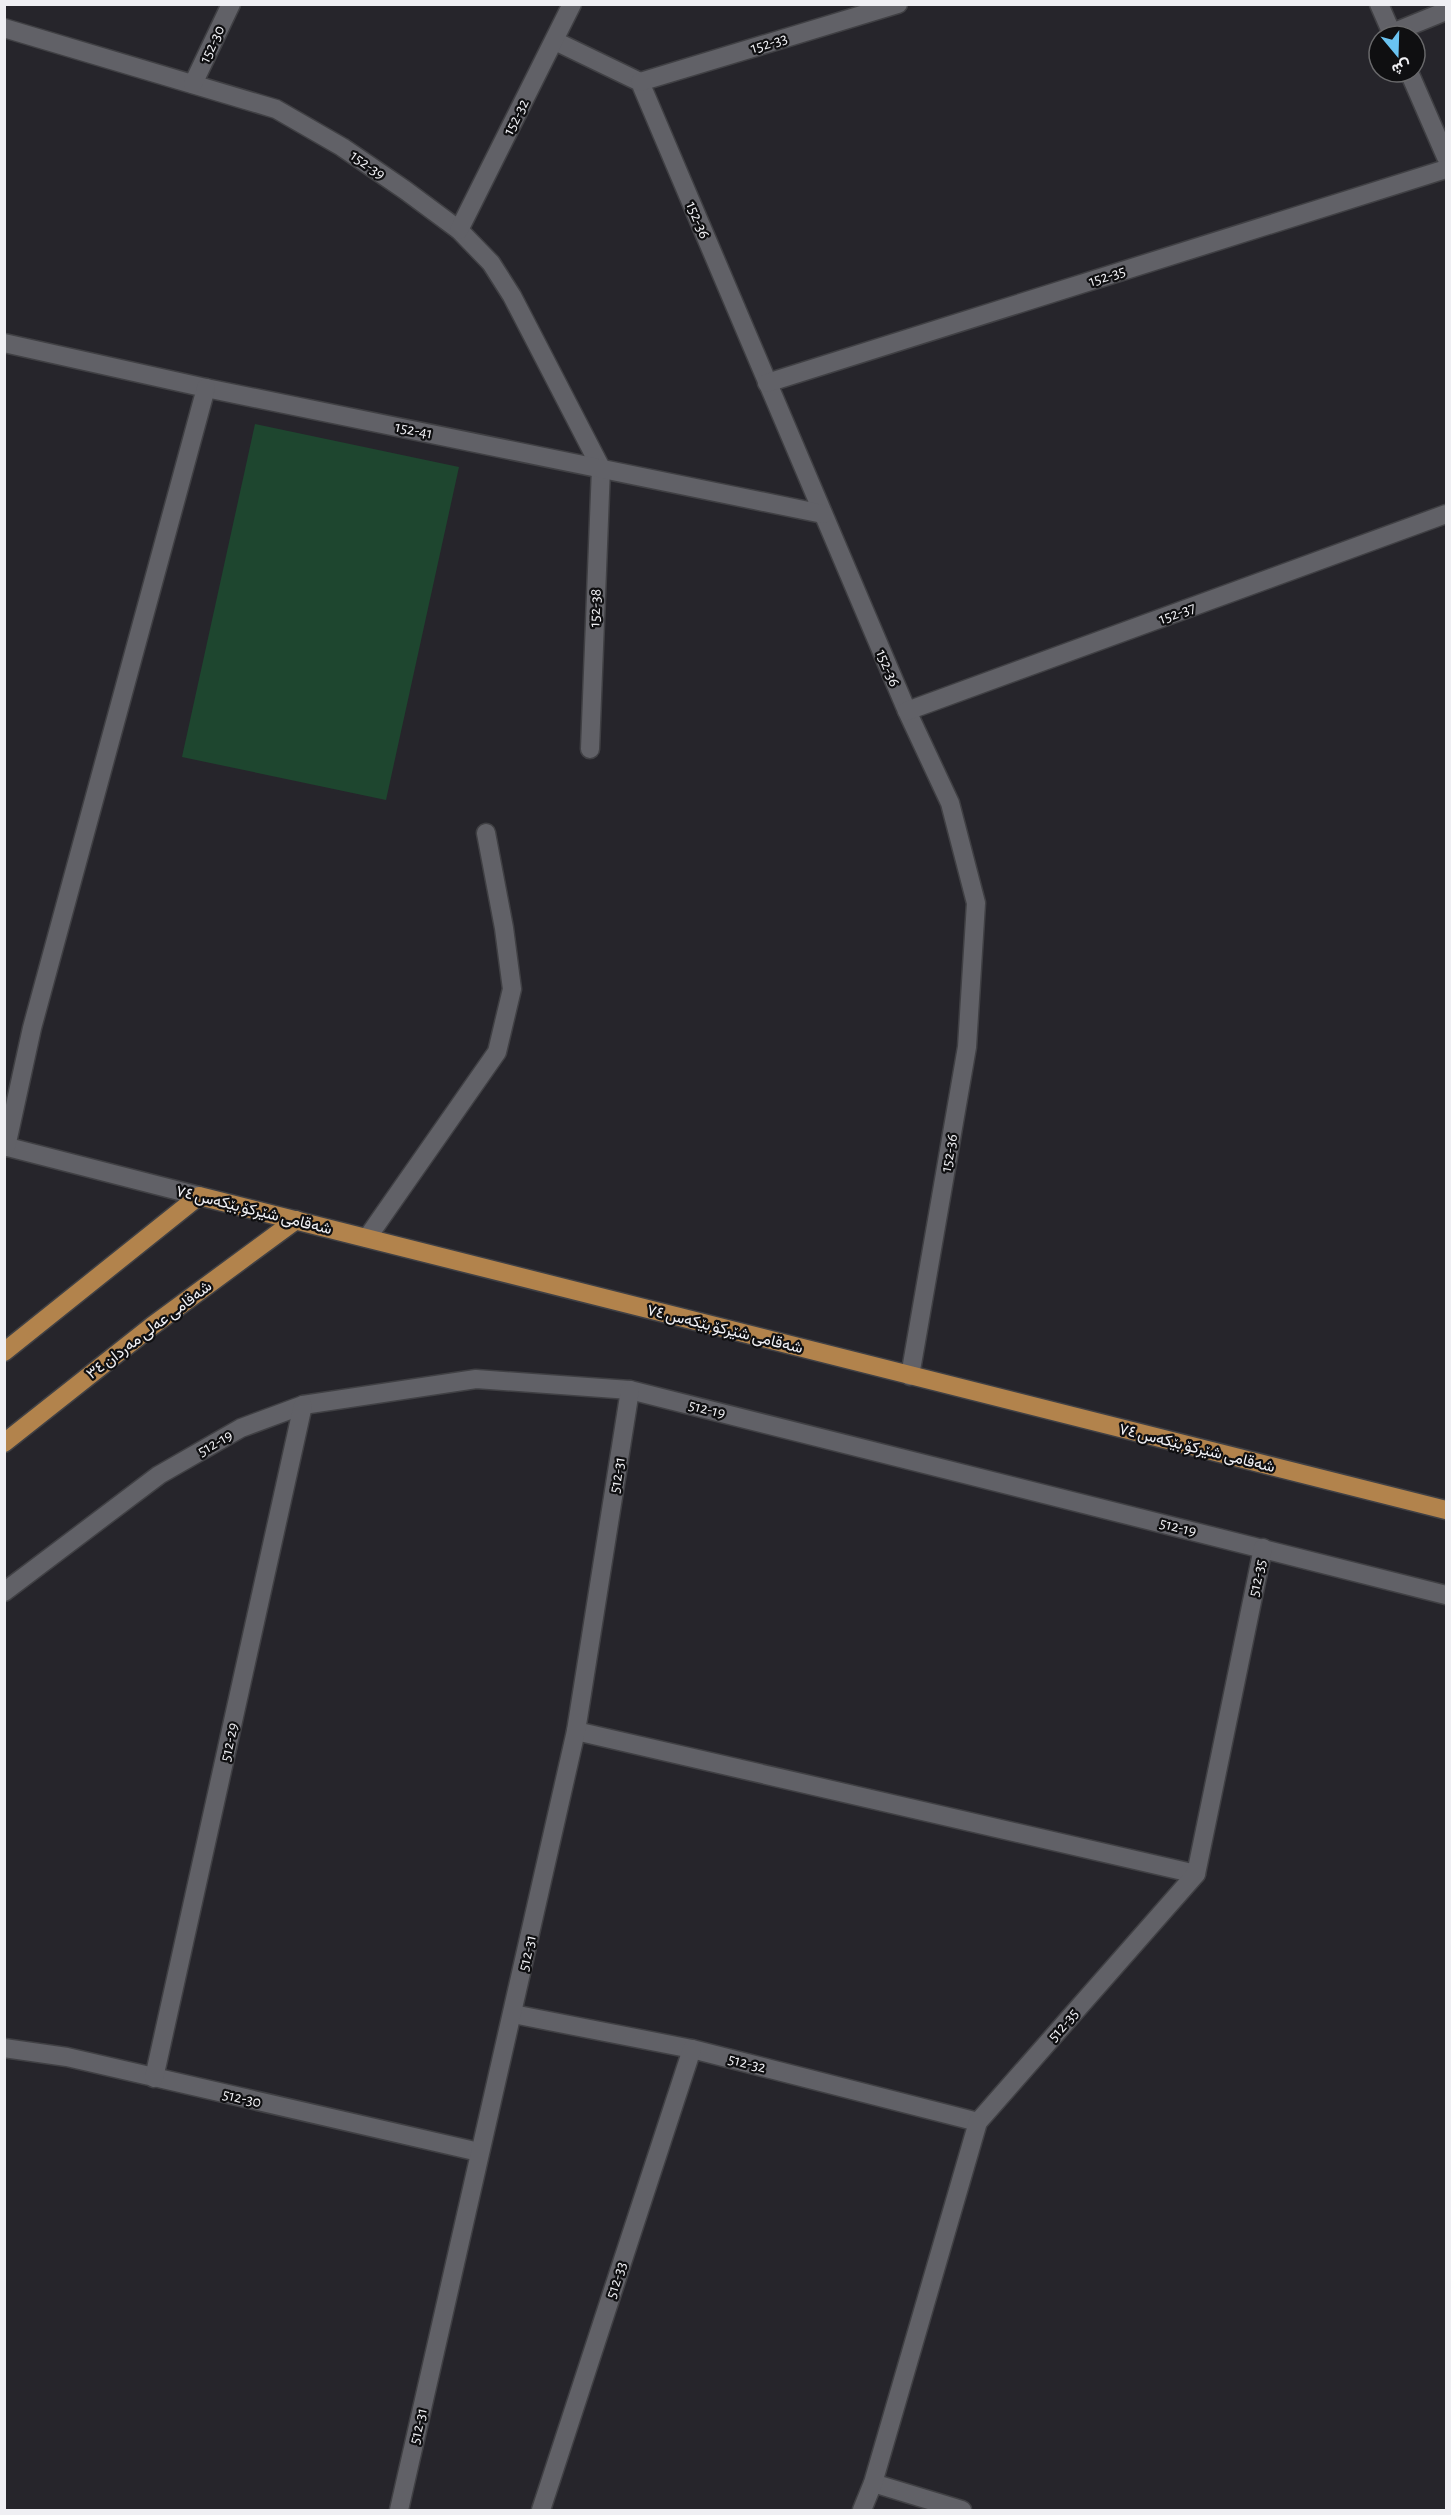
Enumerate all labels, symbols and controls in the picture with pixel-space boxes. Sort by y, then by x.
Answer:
street label: 152-30 [196,23,228,65]
north arrow [1367,24,1427,84]
street label: 152-33 [749,30,789,56]
text: ش [1390,56,1413,78]
street label: 152-32 [500,96,532,138]
street label: 152-39 [348,147,388,183]
street label: 152-36 [683,199,713,241]
street label: 152-35 [1087,263,1127,289]
street label: 152-41 [394,419,434,441]
street label: 152-38 [586,588,604,628]
street label: 152-37 [1157,599,1198,627]
street label: 152-36 [873,647,903,689]
street label: 152-36 [938,1133,960,1173]
street label: شەقامی شێرکۆ بێکەس ٧٤ [174,1183,334,1239]
street label: شەقامی عەلی مەردان ٣٤ [83,1278,216,1384]
street label: شەقامی شێرکۆ بێکەس ٧٤ [645,1302,805,1358]
street label: 512-19 [687,1397,727,1421]
street label: شەقامی شێرکۆ بێکەس ٧٤ [1117,1421,1277,1477]
street label: 512-19 [195,1427,235,1459]
street label: 512-31 [606,1456,628,1494]
street label: 512-19 [1158,1515,1198,1539]
street label: 512-35 [1245,1558,1269,1598]
street label: 512-29 [217,1721,241,1763]
street label: 512-31 [515,1933,539,1973]
street label: 512-35 [1045,2006,1081,2044]
street label: 512-32 [727,2051,767,2075]
street label: 512-30 [221,2086,263,2110]
street label: 512-33 [603,2260,629,2300]
street label: 512-31 [406,2406,430,2446]

